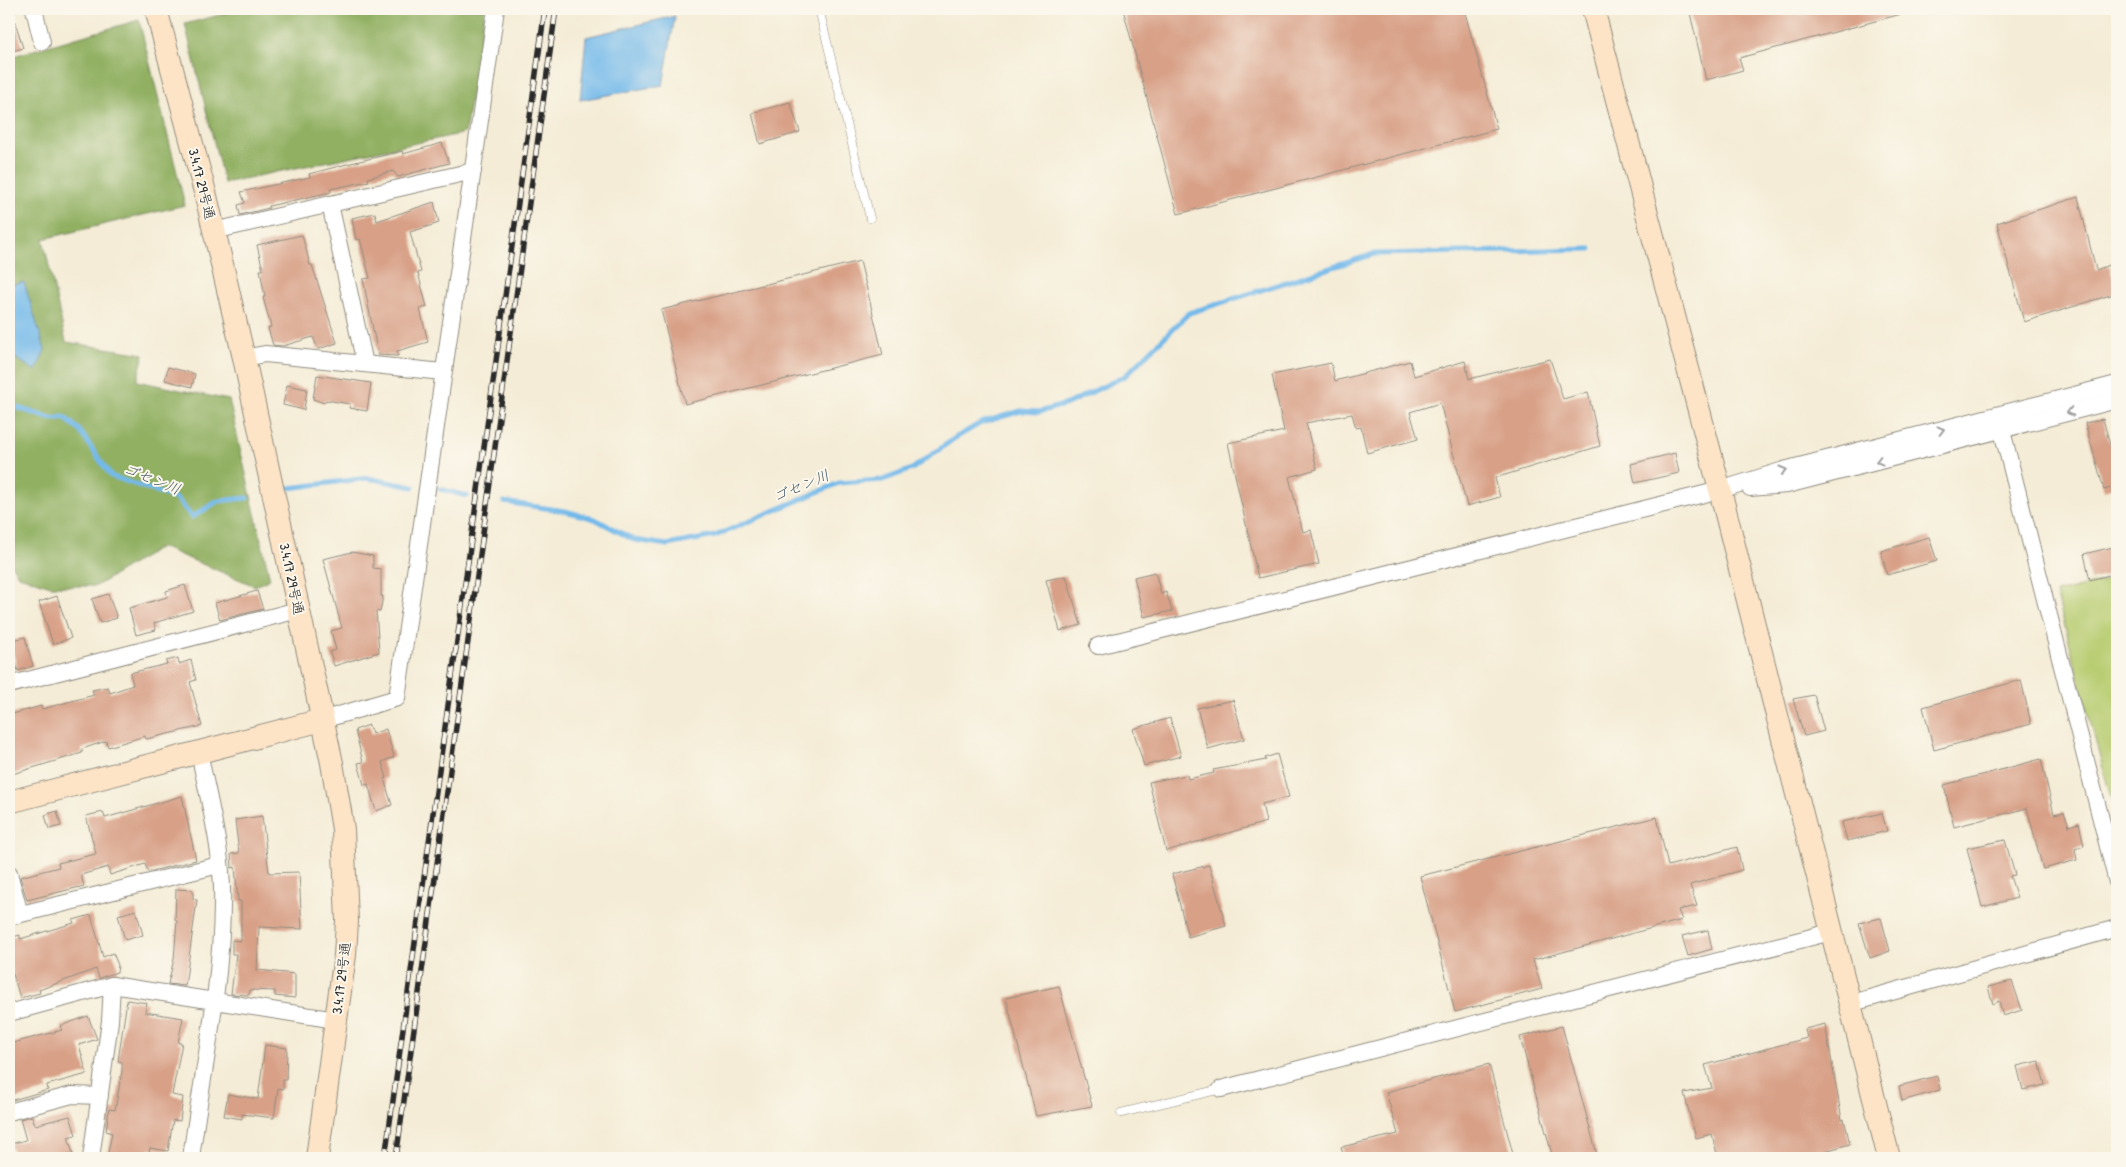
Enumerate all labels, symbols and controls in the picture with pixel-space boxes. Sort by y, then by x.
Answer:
street label: 3.4.17 29号通 [185,146,220,221]
one-way arrow [2066,406,2075,417]
one-way arrow [1936,425,1944,435]
one-way arrow [1874,455,1883,466]
water label: ゴセン川 [120,458,184,500]
water label: ゴセン川 [769,464,833,507]
one-way arrow [1779,466,1787,476]
street label: 3.4.17 29号通 [276,541,309,616]
street label: 3.4.17 29号通 [327,941,354,1015]

